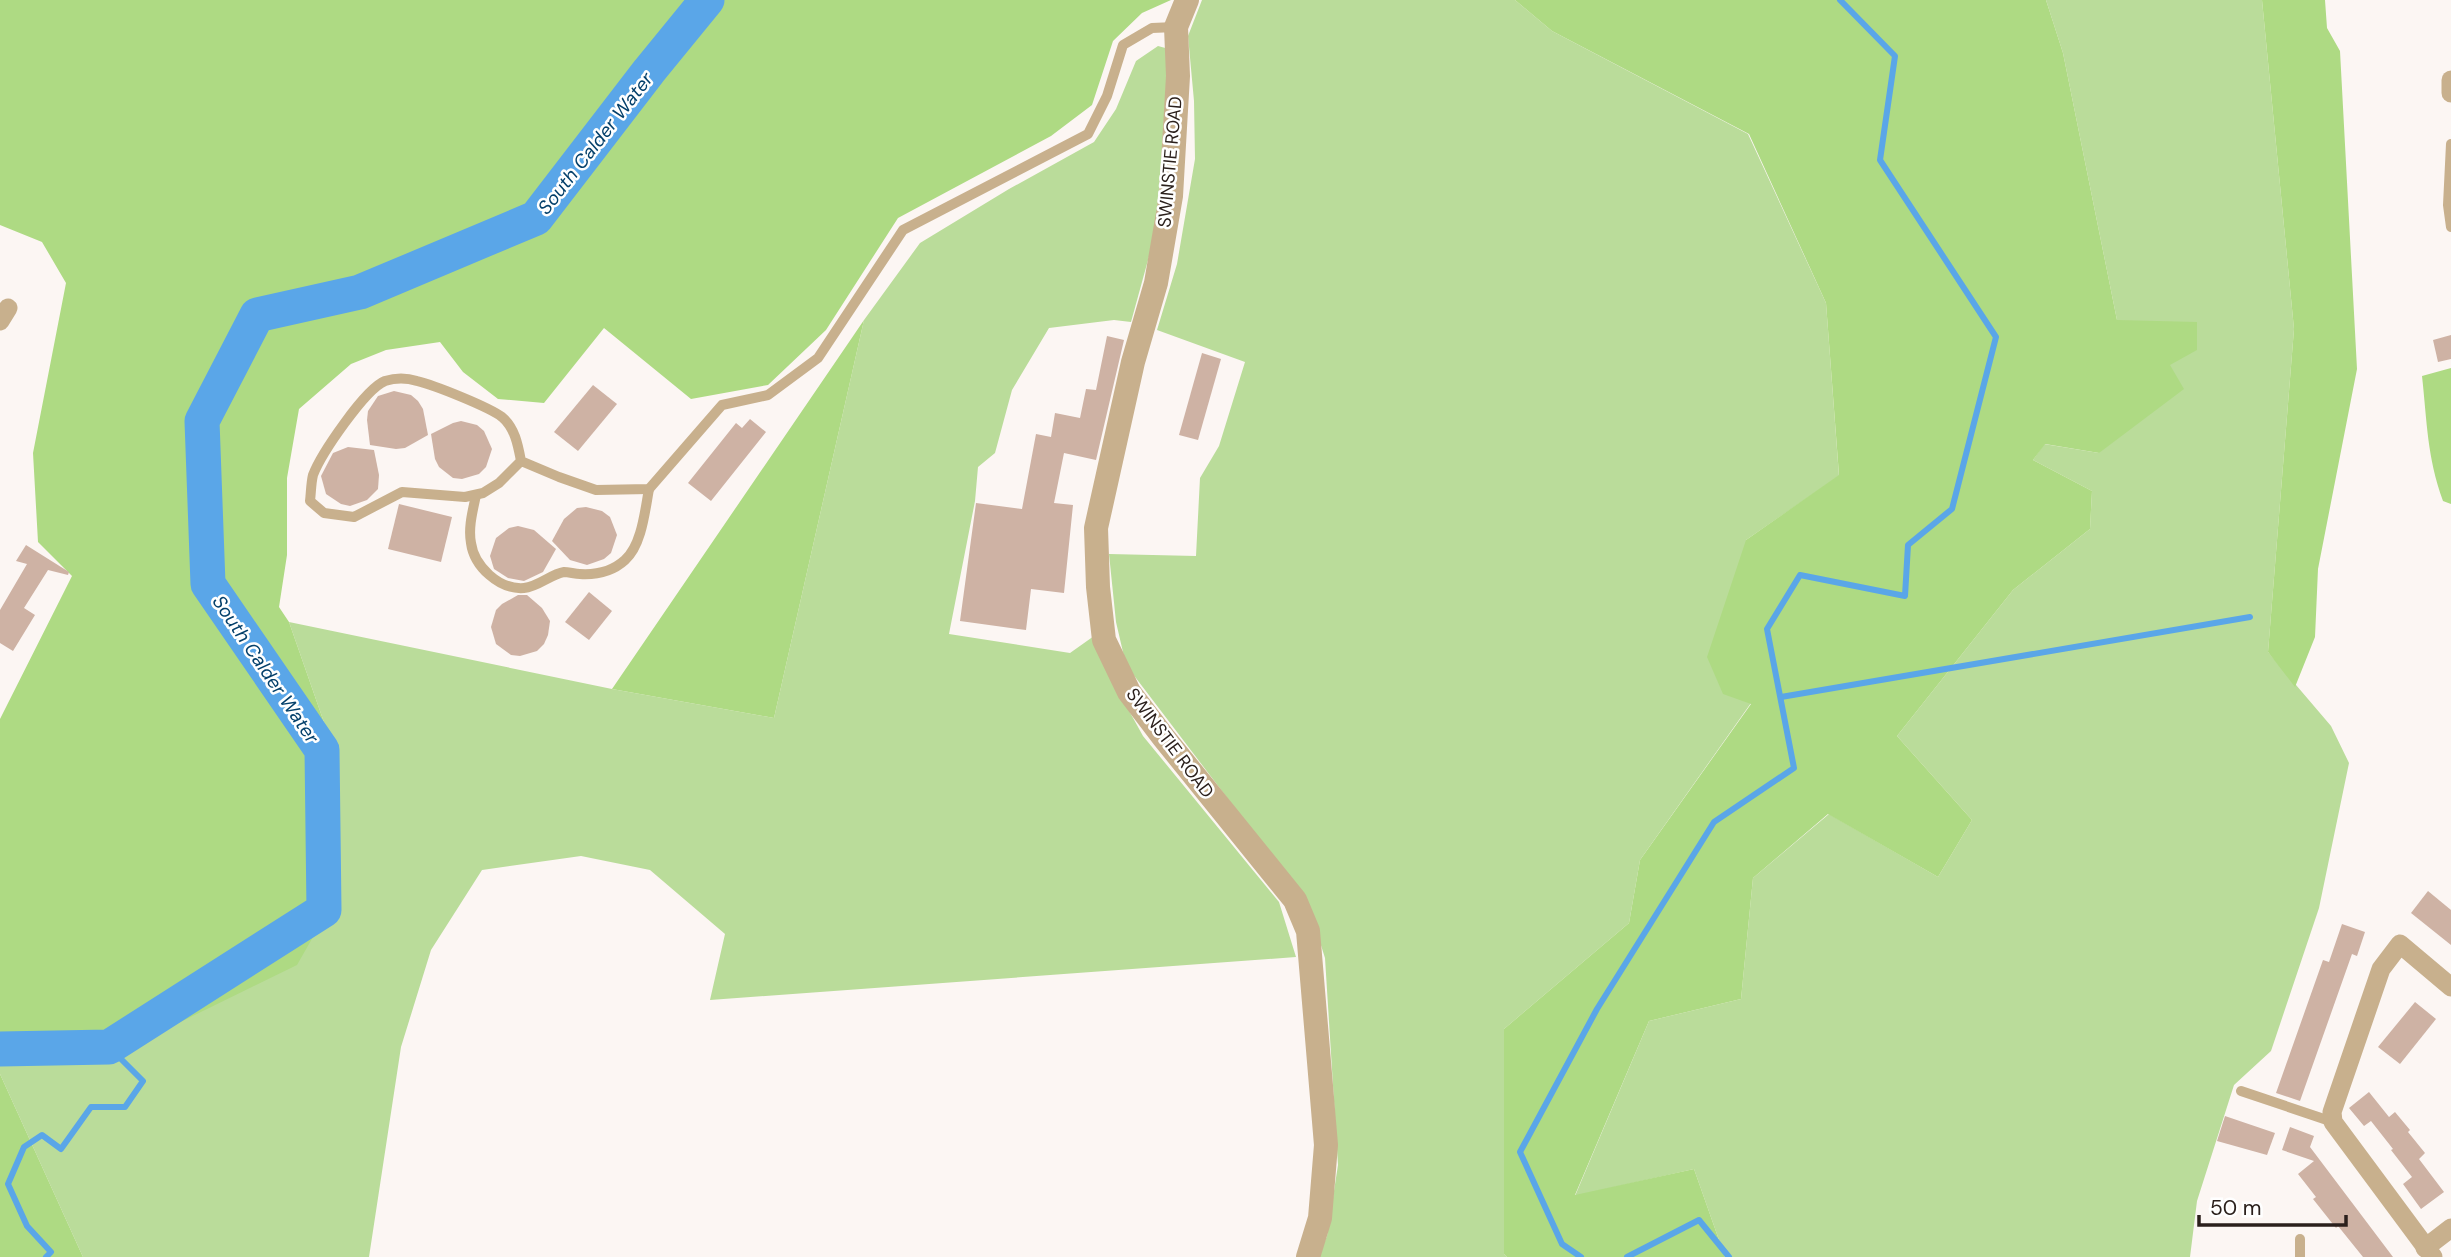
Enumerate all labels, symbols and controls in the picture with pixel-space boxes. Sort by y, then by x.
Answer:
water label: South Calder Water [532,66,659,219]
street label: SWINSTIE ROAD [1152,95,1188,229]
water label: South Calder Water [207,590,325,749]
street label: SWINSTIE ROAD [1121,683,1219,803]
scale bar [2199,1184,2346,1228]
text: 50 m [2210,1194,2261,1222]

